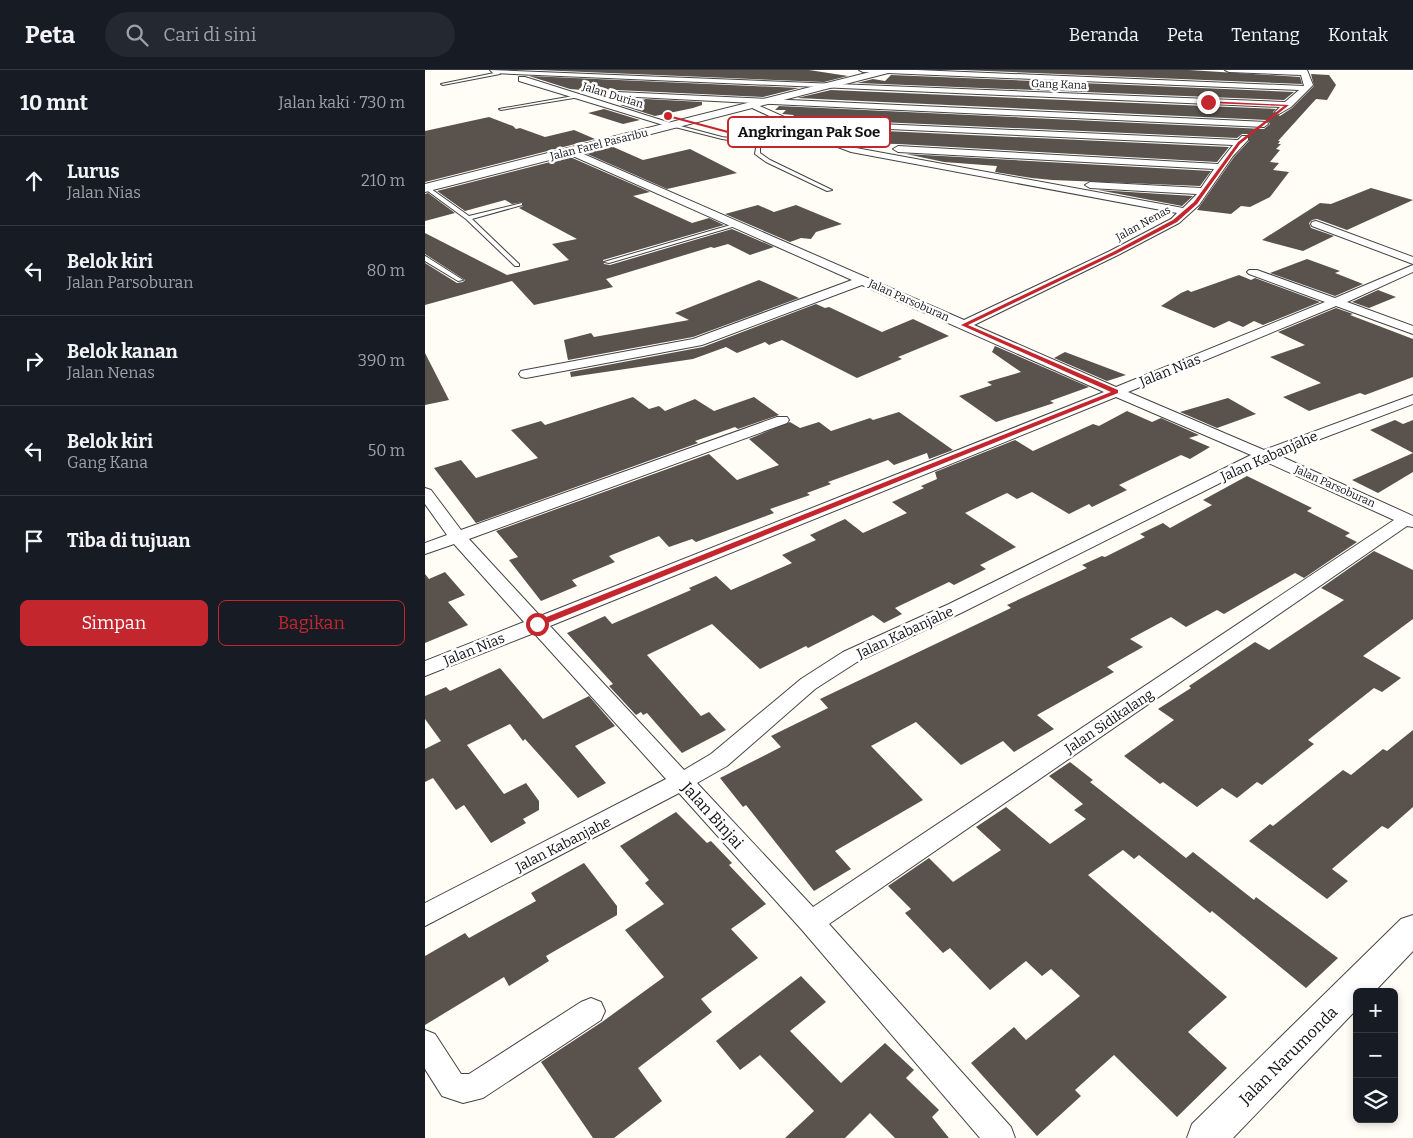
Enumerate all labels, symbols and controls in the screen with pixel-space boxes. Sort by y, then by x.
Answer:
search box [105,12,455,57]
text: Peta [25,21,75,49]
icon: search [123,21,151,49]
text: Cari di sini [163,23,256,46]
text: Beranda [1069,24,1139,46]
text: Peta [1167,24,1203,46]
text: Tentang [1231,24,1300,46]
text: Kontak [1328,24,1388,46]
street label: Gang Kana [1031,77,1087,92]
street label: Jalan Durian [580,80,645,111]
text: 10 mnt [20,90,88,116]
route end [1197,91,1220,114]
text: Jalan kaki · 730 m [279,93,405,112]
callout: Angkringan Pak Soe [728,117,890,147]
text: Angkringan Pak Soe [738,123,880,141]
street label: Jalan Farel Pasaribu [548,126,649,163]
text: Lurus [67,160,120,183]
icon: ahead [20,167,48,195]
text: 210 m [361,171,405,190]
text: Jalan Nias [67,183,141,202]
street label: Jalan Nenas [1113,203,1173,244]
text: Belok kiri [67,250,153,273]
icon: left [20,257,48,285]
text: 80 m [367,261,405,280]
text: Jalan Parsoburan [67,273,193,292]
street label: Jalan Parsoburan [866,276,951,324]
text: Belok kanan [67,340,178,363]
icon: right [20,347,48,375]
street label: Jalan Nias [1136,350,1203,391]
text: 390 m [358,351,405,370]
text: Jalan Nenas [67,363,155,382]
street label: Jalan Kabanjahe [1217,427,1320,486]
text: Belok kiri [67,430,153,453]
icon: left [20,437,48,465]
text: 50 m [368,441,405,460]
text: Gang Kana [67,453,148,472]
street label: Jalan Parsoburan [1292,462,1377,510]
icon: arrive [20,527,48,555]
text: Tiba di tujuan [67,529,191,552]
button: Simpan [20,600,208,646]
button: Bagikan [218,600,405,646]
street label: Jalan Kabanjahe [853,603,956,663]
route start [526,613,549,636]
street label: Jalan Nias [440,629,507,670]
street label: Jalan Sidikalang [1061,685,1157,758]
street label: Jalan Binjai [677,777,748,853]
street label: Jalan Kabanjahe [512,813,614,876]
map controls [1353,988,1398,1123]
button: + [1353,988,1398,1033]
street label: Jalan Narumonda [1235,1002,1342,1109]
button: − [1353,1033,1398,1078]
button: layers [1353,1078,1398,1123]

